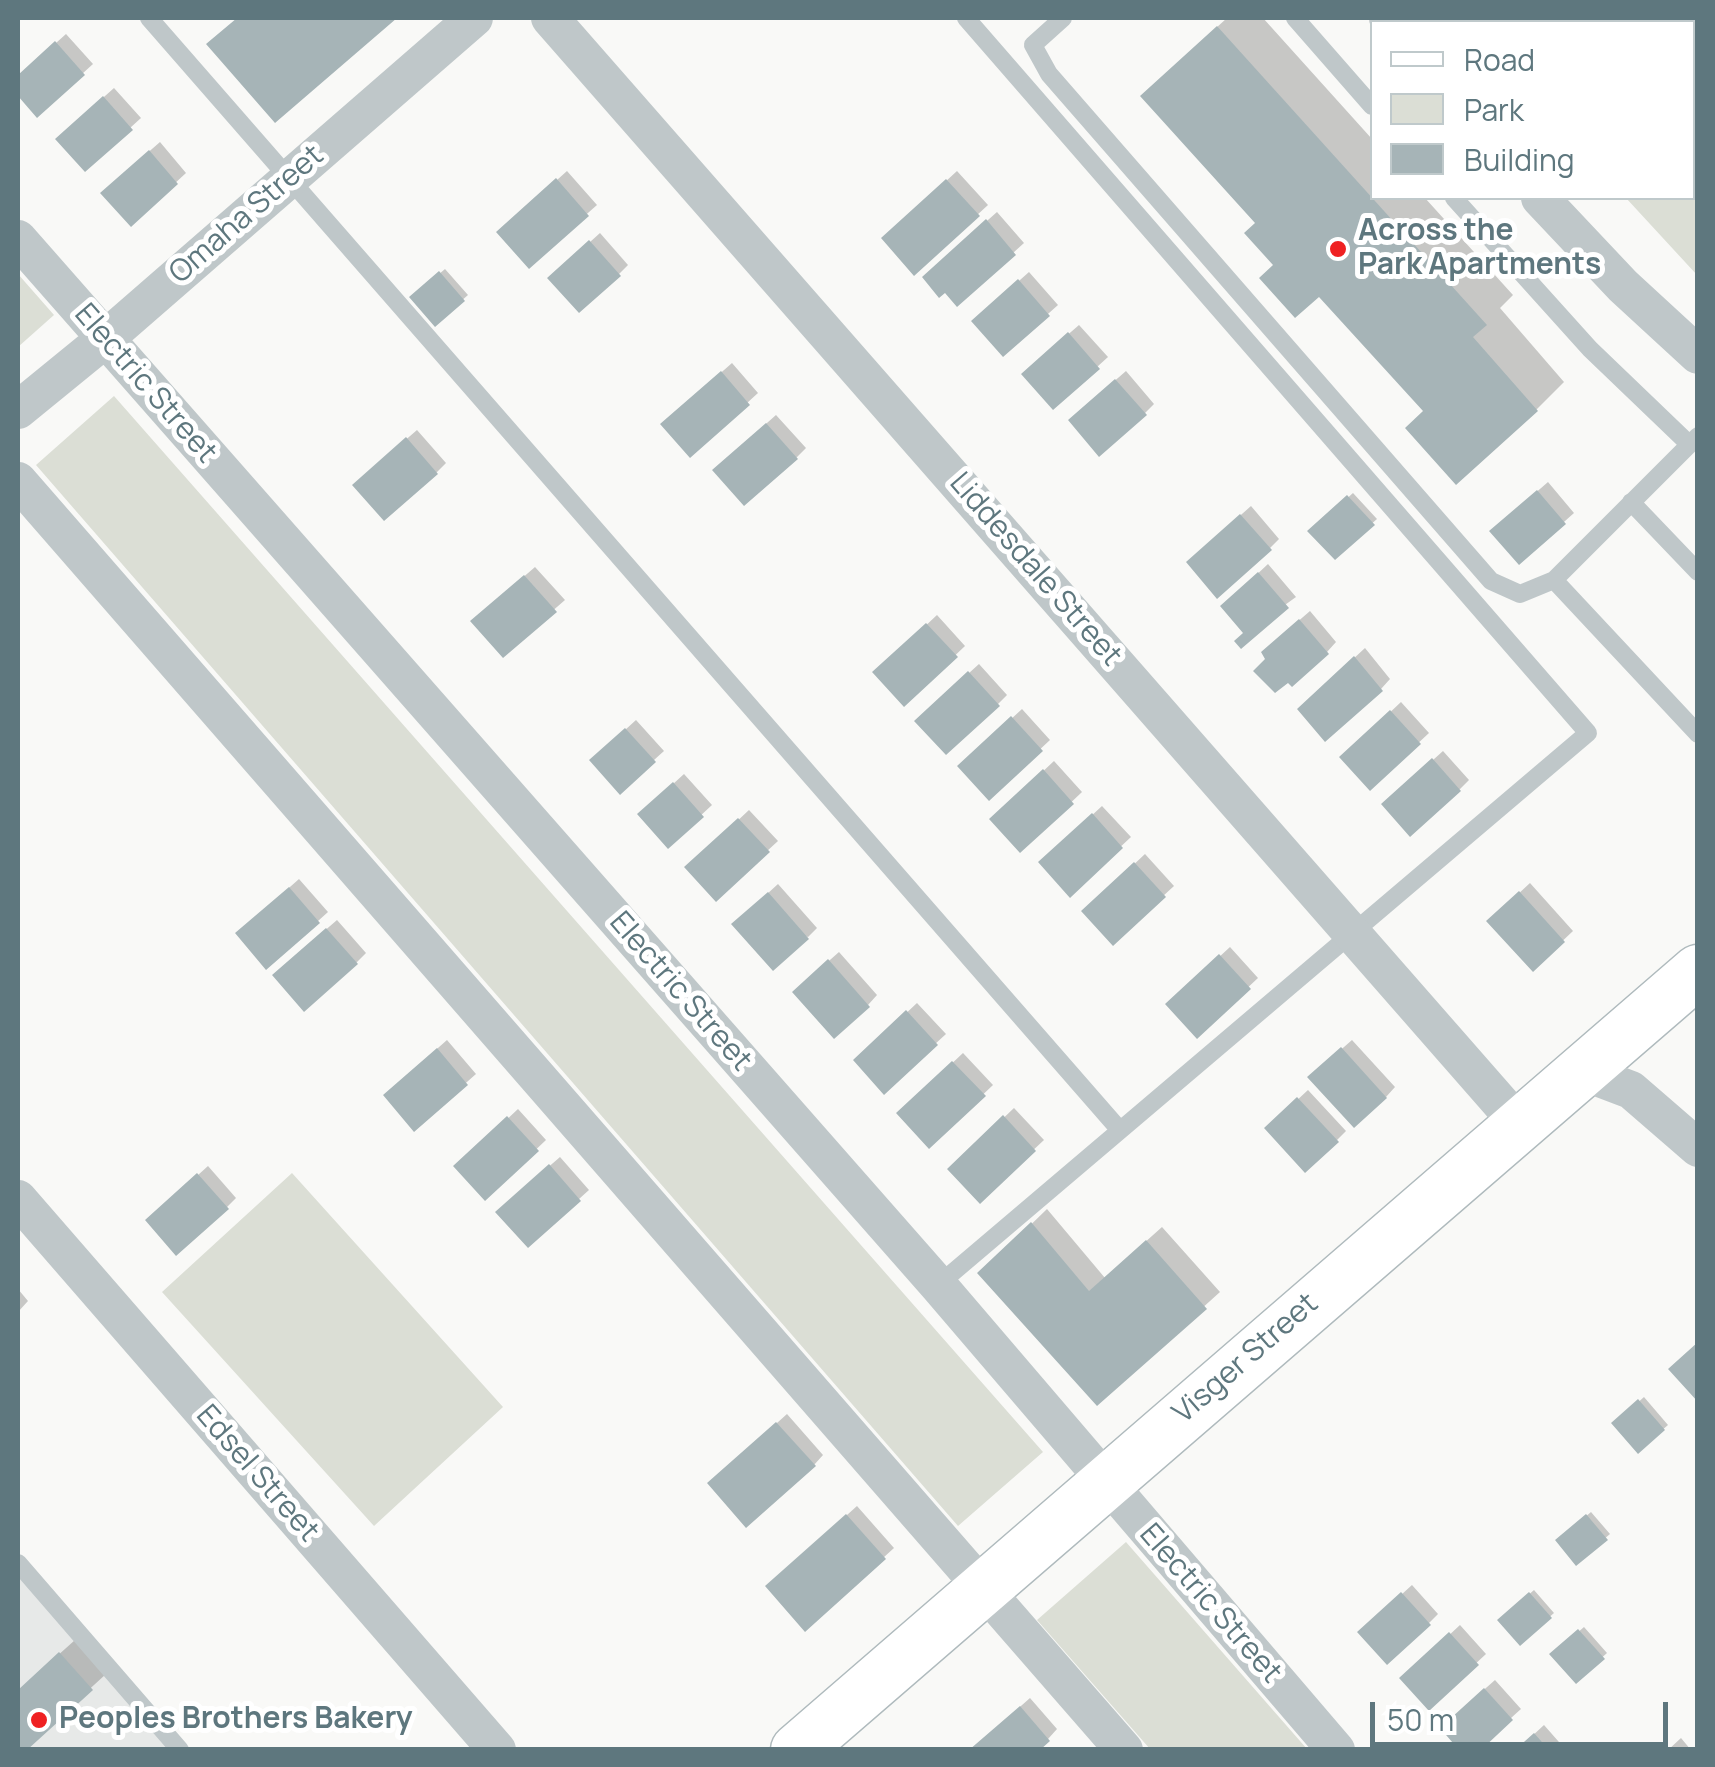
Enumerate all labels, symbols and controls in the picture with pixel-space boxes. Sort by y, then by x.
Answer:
legend [1370,20,1695,200]
text: Road [1464,39,1535,80]
text: Park [1464,89,1524,130]
street label: Omaha Street [163,138,331,292]
text: Building [1464,139,1575,180]
place label: Across the Park Apartments [1358,214,1601,284]
marker: Across the Park Apartments [1327,238,1349,260]
street label: Electric Street [66,297,224,471]
street label: Liddesdale Street [941,466,1129,674]
street label: Electric Street [601,905,759,1079]
street label: Visger Street [1166,1286,1326,1432]
street label: Edsel Street [188,1398,326,1550]
street label: Electric Street [1131,1517,1289,1691]
scale bar [1375,1682,1672,1744]
text: 50 m [1387,1699,1454,1740]
place label: Peoples Brothers Bakery [59,1702,413,1738]
marker: Peoples Brothers Bakery [28,1709,50,1731]

